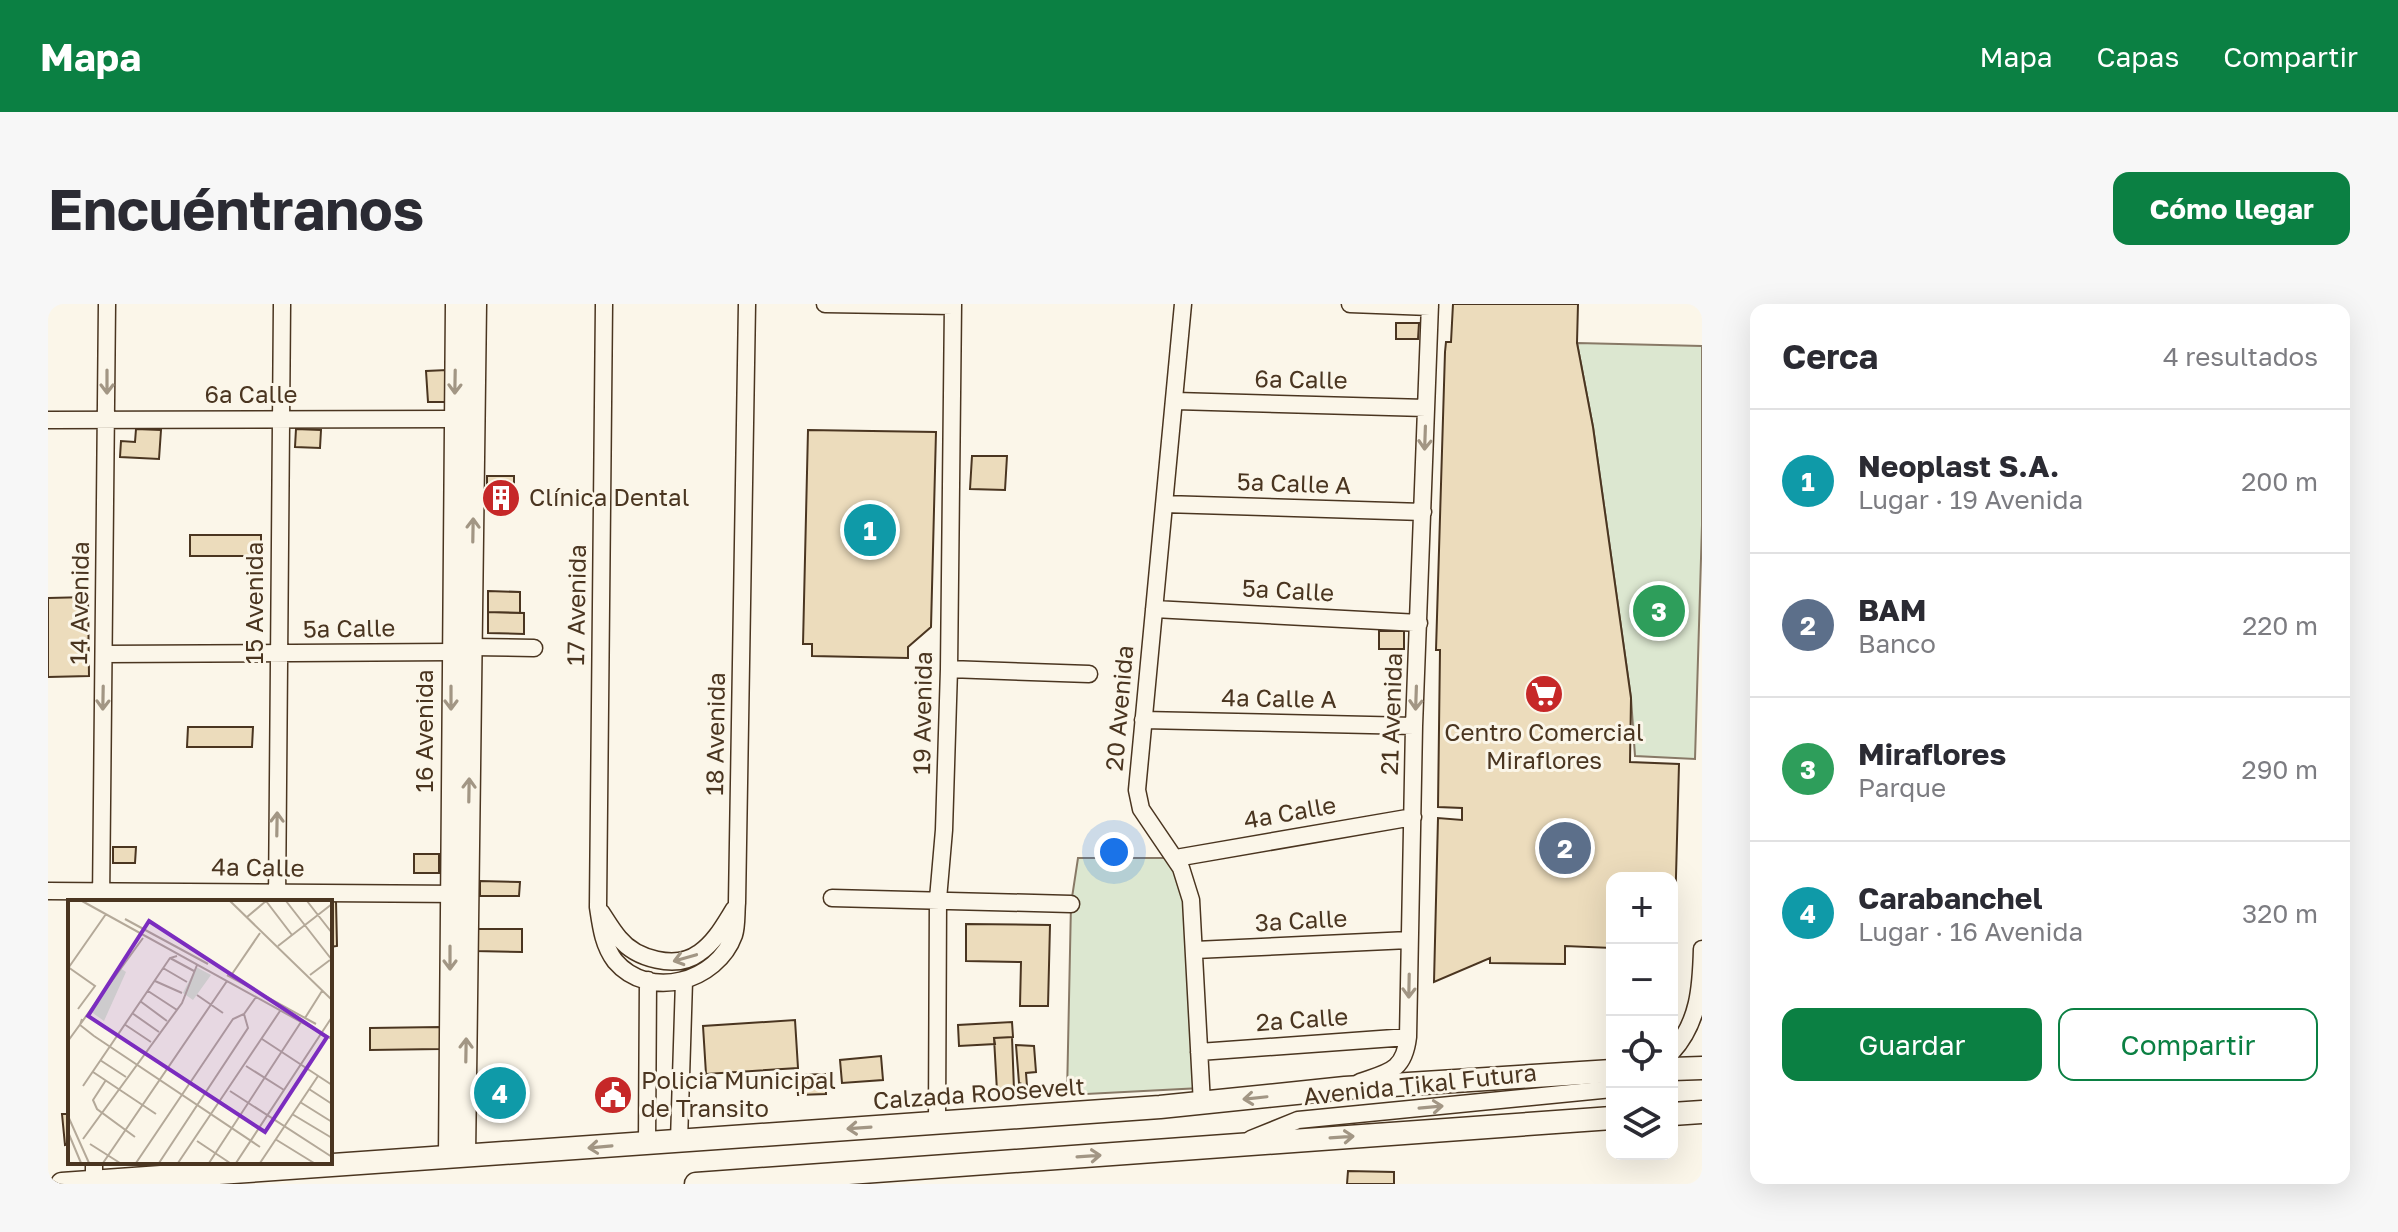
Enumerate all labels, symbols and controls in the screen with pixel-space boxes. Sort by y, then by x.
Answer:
text: Mapa [40,34,141,79]
text: Mapa [1980,40,2052,73]
text: Capas [2096,40,2179,73]
text: Compartir [2223,40,2358,73]
button: Cómo llegar [2113,172,2350,245]
text: Encuéntranos [48,175,424,242]
text: Cerca [1782,336,1878,376]
text: 4 resultados [2163,341,2318,372]
street label: 6a Calle [1254,363,1348,394]
one-way arrow [99,368,115,395]
one-way arrow [447,368,463,395]
street label: 6a Calle [205,379,298,408]
one-way arrow [1418,424,1433,451]
text: Neoplast S.A. [1858,448,2059,484]
street label: 5a Calle A [1236,466,1352,499]
text: 1 [1801,466,1815,497]
text: 200 m [2241,466,2318,497]
building icon: Clínica Dental [480,477,522,519]
place label: Clínica Dental [529,482,689,511]
text: Lugar · 19 Avenida [1858,484,2083,515]
pin: 1 [844,500,896,560]
one-way arrow [465,517,481,544]
street label: 14 Avenida [63,541,94,665]
street label: 15 Avenida [239,542,268,664]
street label: 17 Avenida [560,544,591,666]
street label: 5a Calle [1241,573,1335,606]
pin: 3 [1633,581,1685,641]
text: BAM [1858,592,1927,628]
text: 2 [1800,610,1816,641]
text: 220 m [2242,610,2318,641]
street label: 5a Calle [303,612,395,643]
text: Banco [1858,628,1936,659]
street label: 20 Avenida [1099,644,1138,772]
street label: 19 Avenida [906,651,937,775]
street label: 21 Avenida [1374,652,1407,776]
street label: 16 Avenida [409,669,438,793]
street label: 18 Avenida [699,672,730,796]
supermarket icon: Centro Comercial Miraflores [1523,673,1565,715]
street label: 4a Calle A [1221,682,1337,713]
one-way arrow [95,684,111,711]
one-way arrow [443,684,459,711]
one-way arrow [1408,684,1423,711]
place label: Centro Comercial Miraflores [1444,717,1644,774]
text: Miraflores [1858,736,2006,772]
text: 3 [1800,754,1816,785]
text: 290 m [2242,754,2318,785]
text: Parque [1858,772,1946,803]
one-way arrow [461,777,477,804]
street label: 4a Calle [1241,789,1338,834]
one-way arrow [270,811,285,838]
pin: 2 [1539,818,1591,878]
your location [1094,832,1134,872]
street label: 4a Calle [211,851,305,882]
map controls [1606,872,1678,1160]
button: + [1606,872,1678,944]
text: Carabanchel [1858,880,2043,916]
text: 4 [1800,898,1816,929]
text: 320 m [2242,898,2318,929]
inset map [68,900,332,1164]
street label: 3a Calle [1254,903,1348,936]
text: Lugar · 16 Avenida [1858,916,2083,947]
one-way arrow [442,944,458,971]
button: − [1606,944,1678,1016]
one-way arrow [673,951,698,966]
one-way arrow [1401,972,1417,999]
street label: 2a Calle [1255,1001,1349,1036]
button: Guardar [1782,1008,2042,1081]
button: Compartir [2058,1008,2318,1081]
button: locate [1606,1016,1678,1088]
one-way arrow [458,1037,474,1064]
street label: Avenida Tikal Futura [1302,1057,1538,1110]
pin: 4 [474,1063,526,1123]
place label: Policia Municipal de Transito [641,1065,836,1122]
street label: Calzada Roosevelt [872,1071,1086,1114]
public building icon: Policia Municipal de Transito [592,1074,634,1116]
button: layers [1606,1088,1678,1160]
one-way arrow [1243,1091,1268,1106]
one-way arrow [1417,1100,1444,1115]
one-way arrow [846,1121,873,1136]
one-way arrow [1328,1129,1355,1144]
one-way arrow [587,1140,614,1155]
one-way arrow [1075,1148,1102,1163]

